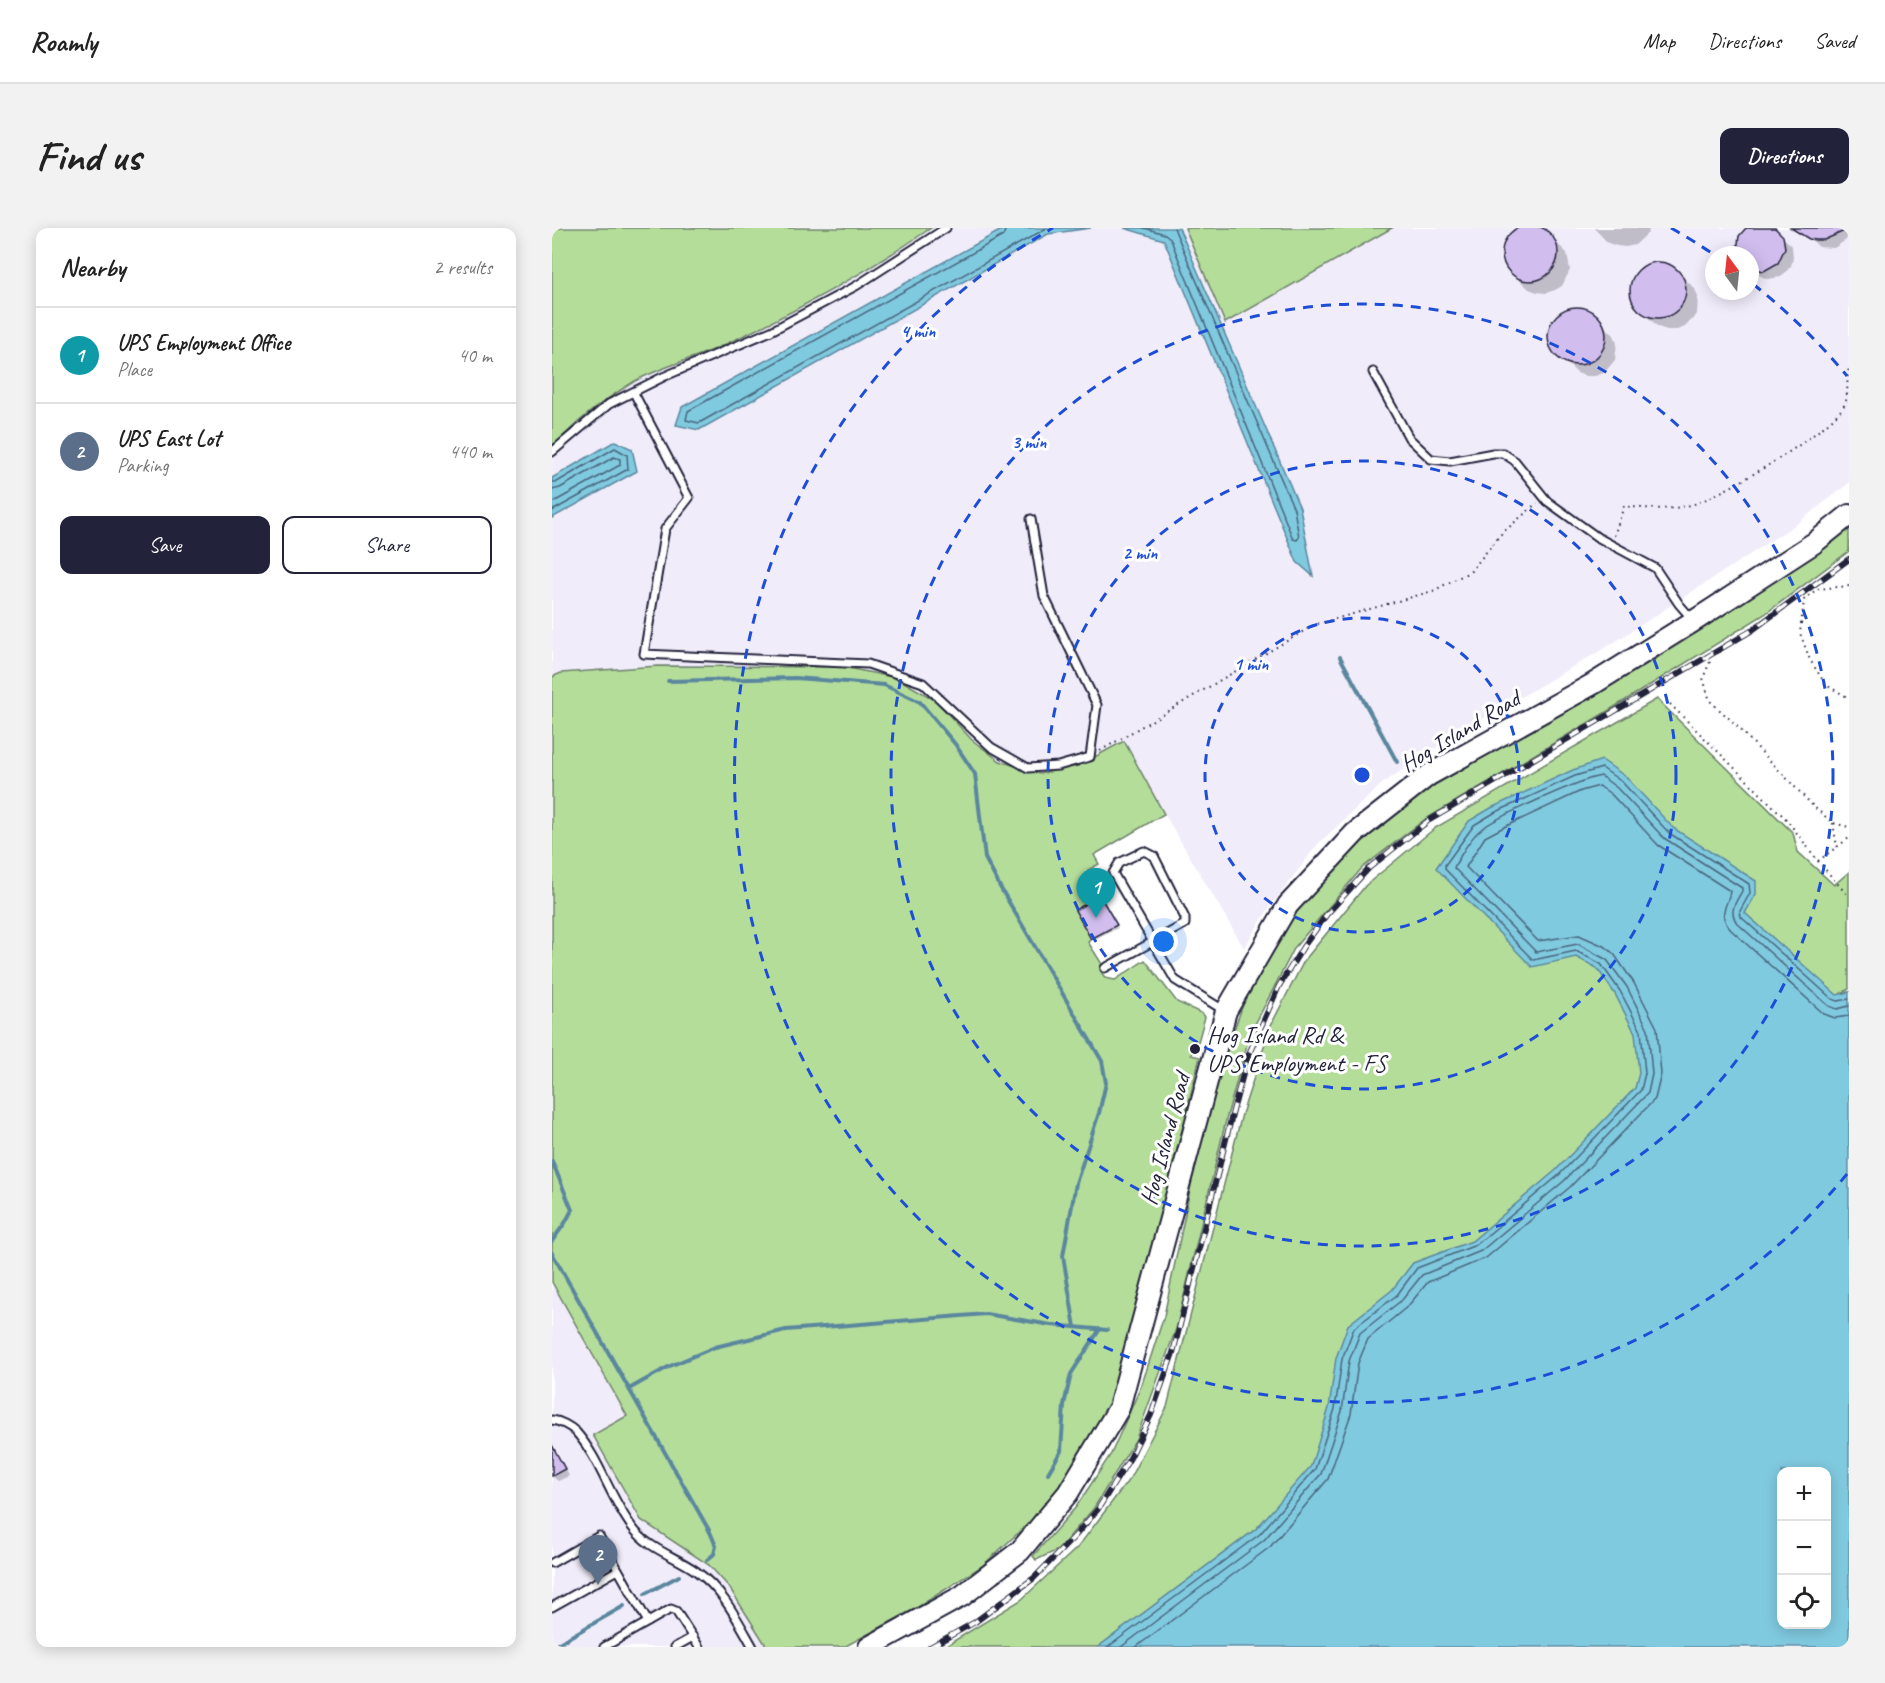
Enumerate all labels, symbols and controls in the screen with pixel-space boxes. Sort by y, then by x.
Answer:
text: Roamly [30,24,97,59]
text: Map [1643,28,1675,54]
text: Directions [1708,28,1781,54]
text: Saved [1814,28,1855,54]
button: Directions [1720,128,1849,184]
text: Find us [36,130,141,183]
north arrow [1705,246,1759,300]
text: Nearby [60,251,125,284]
text: 2 results [433,255,492,280]
text: 4 min [901,320,936,342]
text: UPS Employment Office [117,329,290,357]
text: 1 [75,343,84,368]
text: 40 m [458,343,492,368]
text: Place [117,357,152,382]
text: UPS East Lot [117,425,220,453]
text: 3 min [1012,431,1047,453]
text: 2 [75,439,84,464]
text: 440 m [449,439,492,464]
text: Parking [117,453,169,478]
button: Save [60,516,270,574]
button: Share [282,516,492,574]
text: 2 min [1123,542,1158,564]
text: 1 min [1234,653,1269,675]
street label: Hog Island Road [1394,682,1529,779]
centre of rings [1352,765,1372,785]
pin: 1 [1076,868,1116,918]
your location [1149,927,1178,956]
place label: Hog Island Rd & UPS Employment - FS [1207,1020,1389,1078]
marker: Hog Island Rd & UPS Employment - FS [1188,1042,1202,1056]
street label: Hog Island Road [1133,1067,1198,1208]
map controls [1777,1467,1831,1629]
button: + [1777,1467,1831,1521]
button: − [1777,1521,1831,1575]
pin: 2 [578,1536,618,1585]
button: locate [1777,1575,1831,1629]

